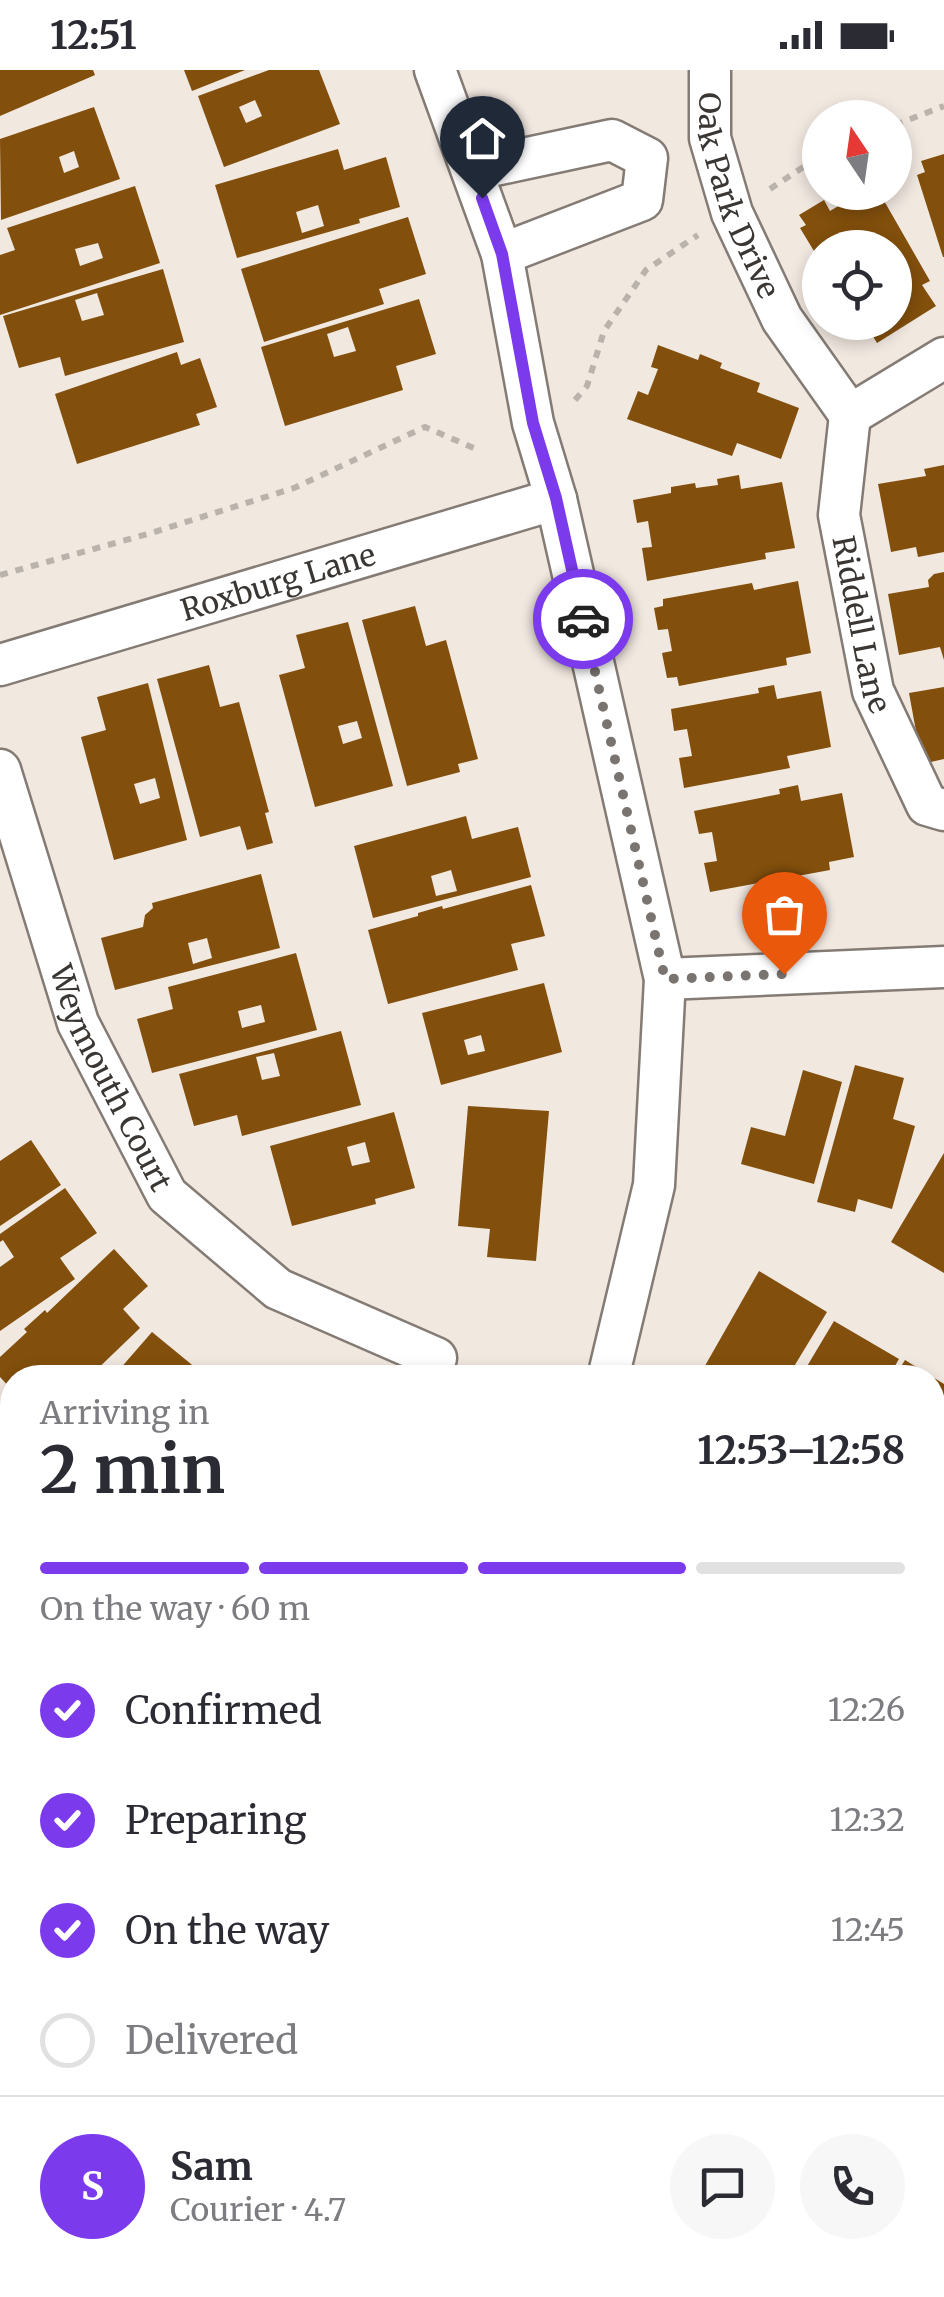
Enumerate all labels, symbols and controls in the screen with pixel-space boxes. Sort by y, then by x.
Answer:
text: 12:51 [50,12,137,59]
street label: Oak Park Drive [690,92,788,304]
pin [440,96,525,199]
north arrow [802,100,912,210]
map controls [802,100,912,340]
icon: home [455,111,510,166]
button: locate [802,230,912,340]
street label: Riddell Lane [824,533,900,719]
street label: Roxburg Lane [176,535,380,629]
courier [533,569,633,669]
icon: car [556,592,611,647]
pin [742,872,827,975]
icon: bag [757,887,812,942]
street label: Weymouth Court [42,959,181,1198]
text: Arriving in [40,1393,209,1433]
text: 12:53–12:58 [697,1427,905,1474]
text: 2 min [40,1429,225,1511]
text: On the way · 60 m [40,1589,310,1629]
icon: check [40,1683,95,1738]
text: Confirmed [125,1687,322,1734]
text: 12:26 [828,1690,905,1730]
icon: check [40,1793,95,1848]
text: Preparing [125,1797,307,1844]
text: 12:32 [830,1800,905,1840]
icon: check [40,1903,95,1958]
text: On the way [125,1907,329,1954]
text: 12:45 [831,1910,905,1950]
text: Delivered [125,2017,298,2064]
button: chat [670,2134,775,2239]
button: phone [800,2134,905,2239]
text: Sam [170,2143,253,2190]
text: S [81,2163,104,2210]
text: Courier · 4.7 [170,2190,346,2230]

